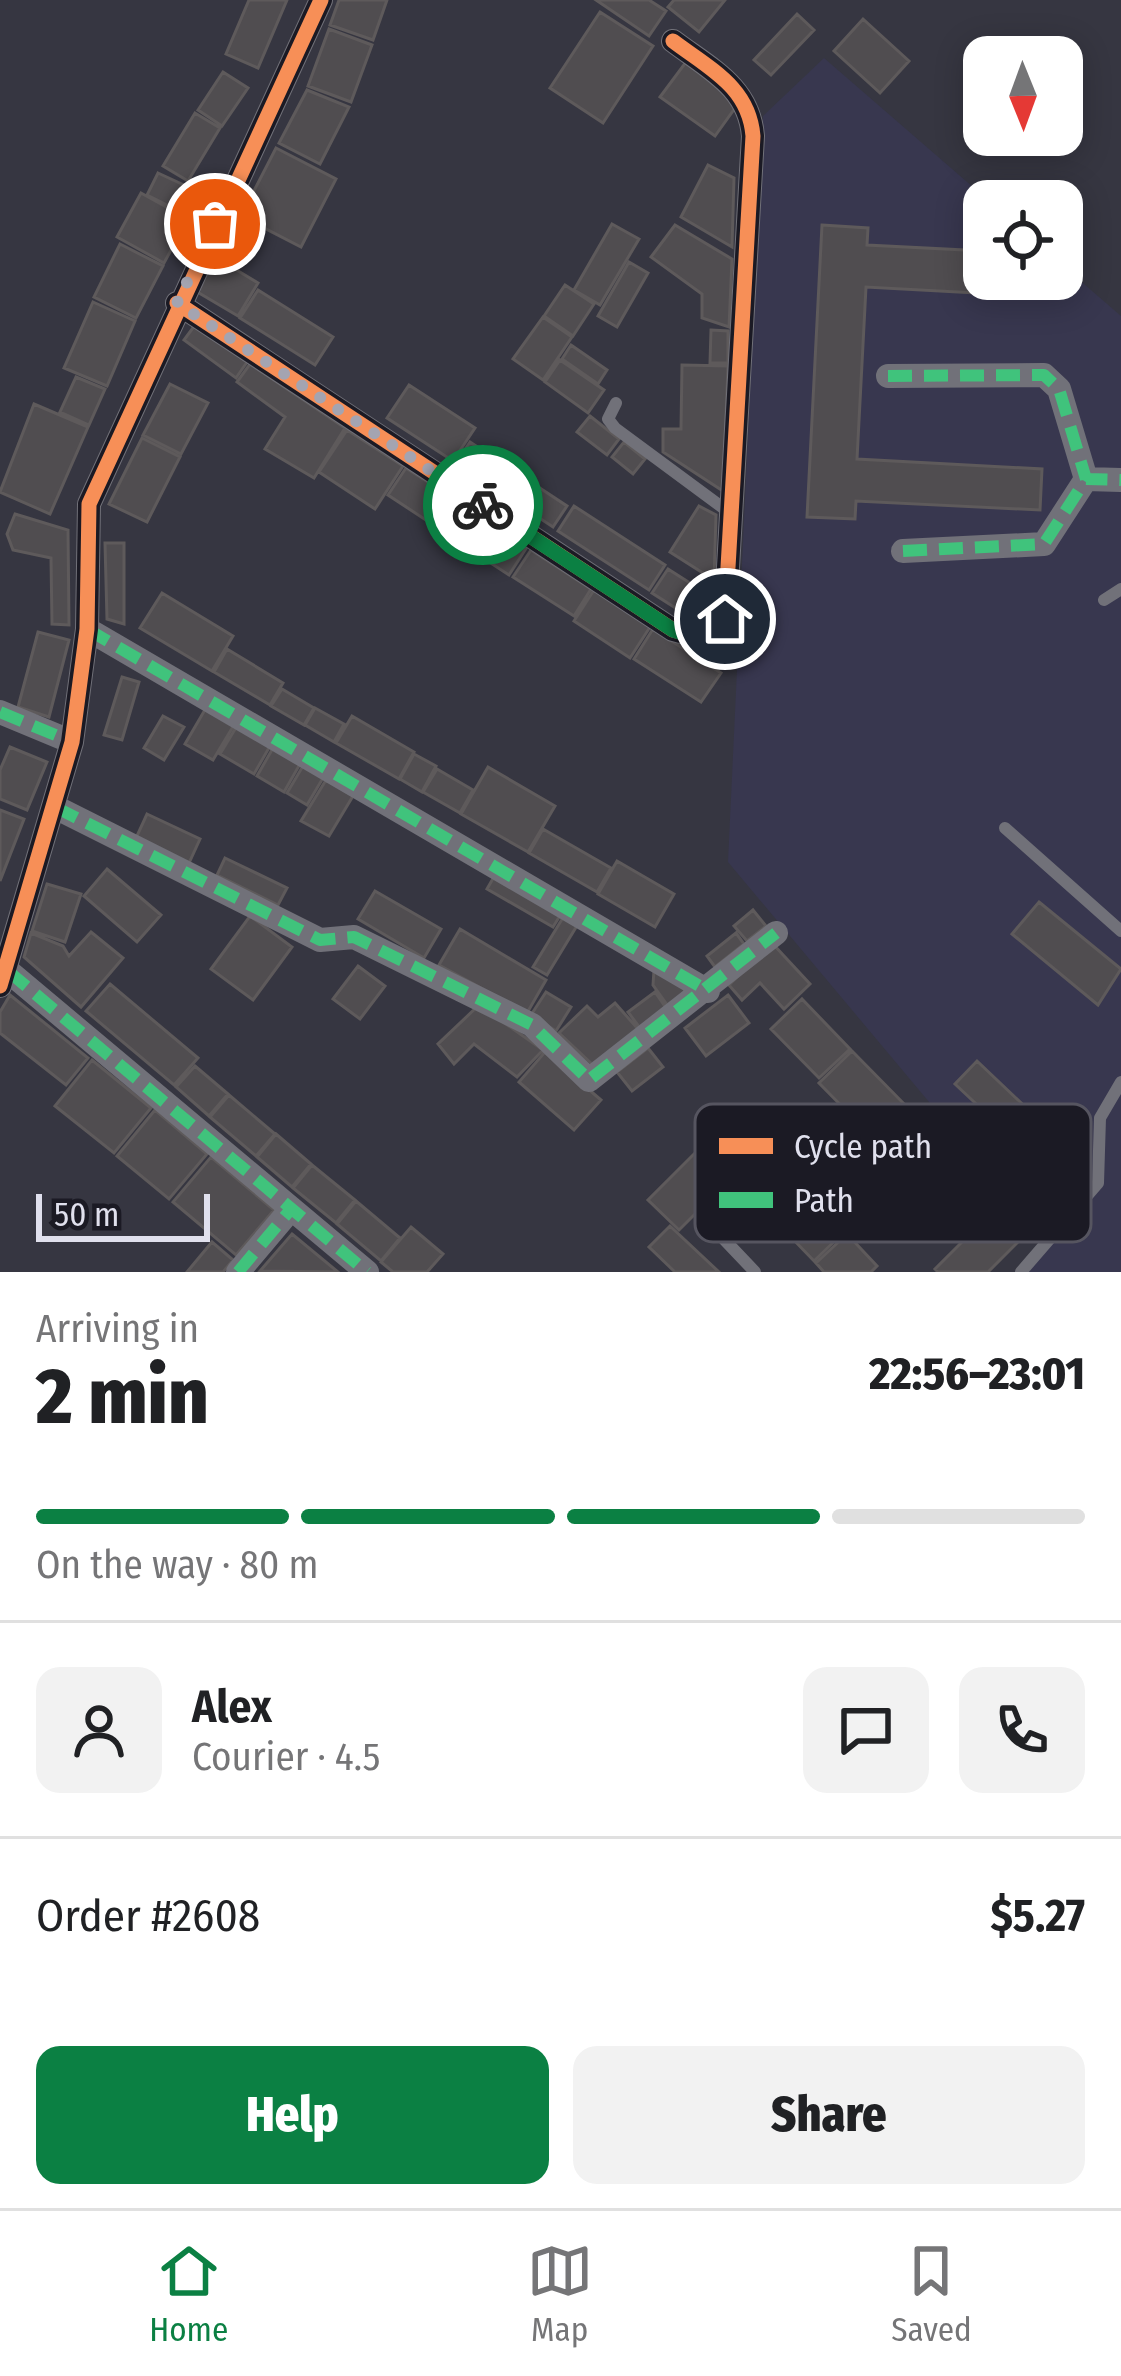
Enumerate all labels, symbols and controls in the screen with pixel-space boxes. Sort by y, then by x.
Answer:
north arrow [963,36,1083,156]
map controls [963,36,1083,300]
pin [164,173,266,275]
button: locate [963,180,1083,300]
icon: bag [182,191,248,257]
courier [423,445,543,565]
icon: bike [450,472,516,538]
pin [674,568,776,670]
icon: home [692,586,758,652]
legend [695,1104,1091,1242]
text: Cycle path [794,1127,932,1167]
text: Path [794,1181,854,1221]
scale bar [36,1188,210,1241]
text: 50 m [54,1195,119,1235]
text: Arriving in [36,1306,199,1352]
text: 22:56–23:01 [869,1347,1085,1401]
text: 2 min [36,1350,209,1444]
text: On the way · 80 m [36,1542,318,1588]
button: person [36,1667,162,1793]
button: chat [803,1667,929,1793]
button: phone [959,1667,1085,1793]
text: Alex [192,1680,272,1734]
text: Courier · 4.5 [192,1734,380,1780]
text: Order #2608 [36,1889,260,1943]
text: $5.27 [990,1889,1085,1943]
button: Help [36,2046,549,2184]
button: Share [573,2046,1085,2184]
tab: Home [149,2238,228,2350]
tab: Map [527,2238,593,2350]
tab: Saved [891,2238,972,2350]

